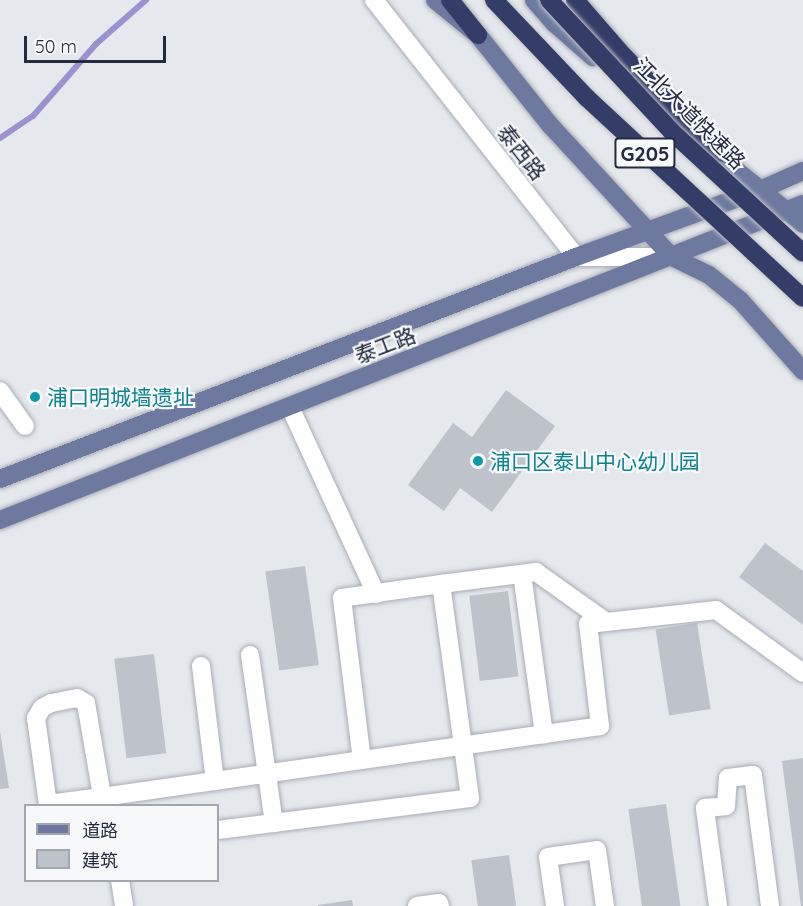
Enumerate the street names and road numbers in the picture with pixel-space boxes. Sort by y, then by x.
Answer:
street label: 江北大道快速路 [629,52,751,174]
street label: 泰西路 [493,119,551,185]
road number: G205 [614,136,676,170]
street label: 泰工路 [351,322,419,368]

